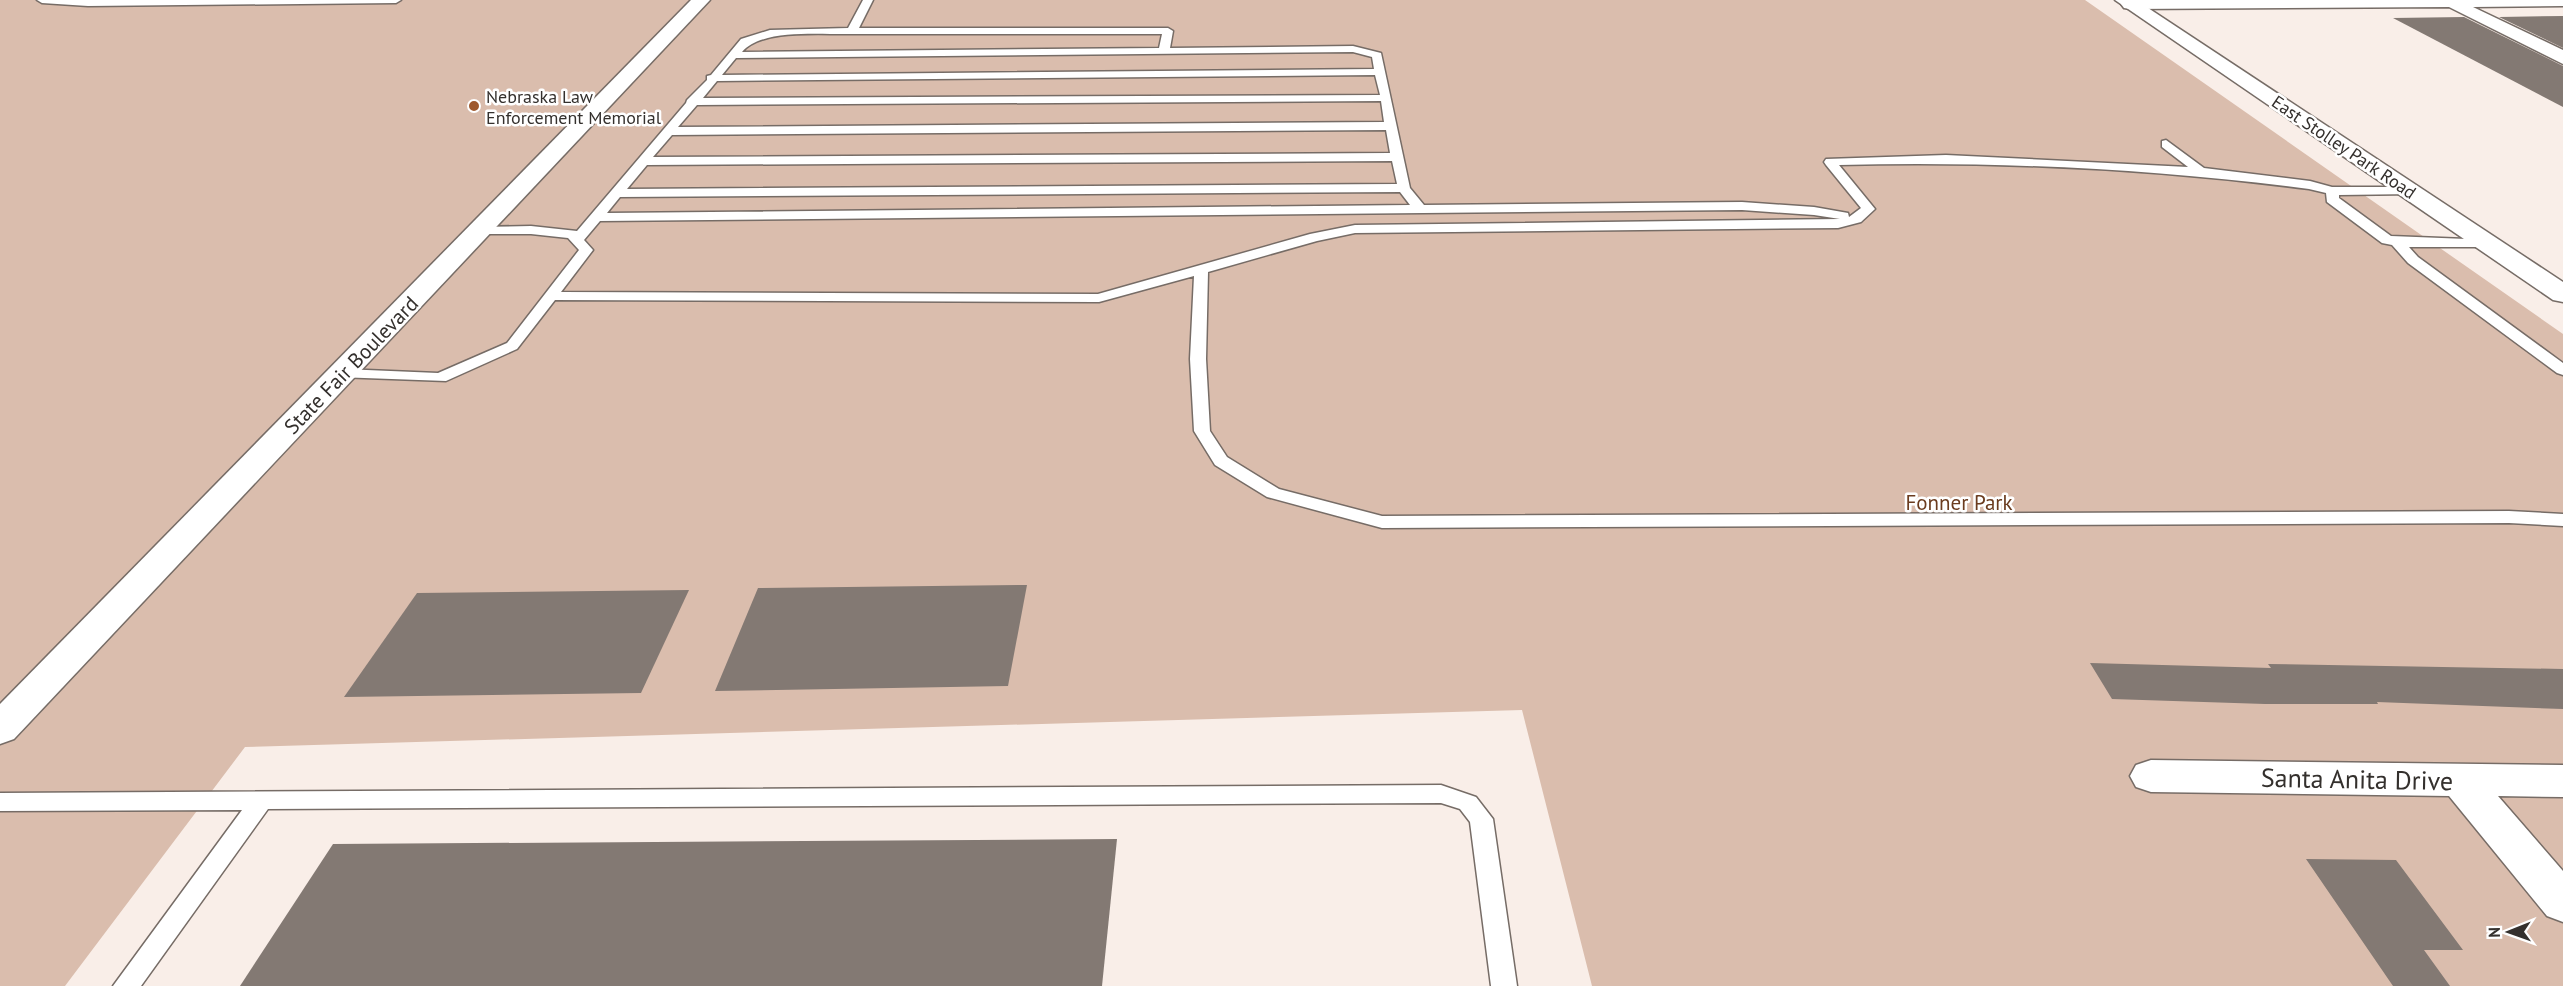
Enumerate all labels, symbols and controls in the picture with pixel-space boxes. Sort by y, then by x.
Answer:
place label: Nebraska Law Enforcement Memorial [486,85,662,129]
street label: East Stolley Park Road [2267,90,2421,204]
marker: Nebraska Law Enforcement Memorial [467,99,481,113]
street label: State Fair Boulevard [278,290,424,440]
park label: Fonner Park [1905,489,2013,516]
street label: Santa Anita Drive [2261,761,2453,797]
north arrow [2479,902,2539,962]
text: N [2484,927,2504,938]

